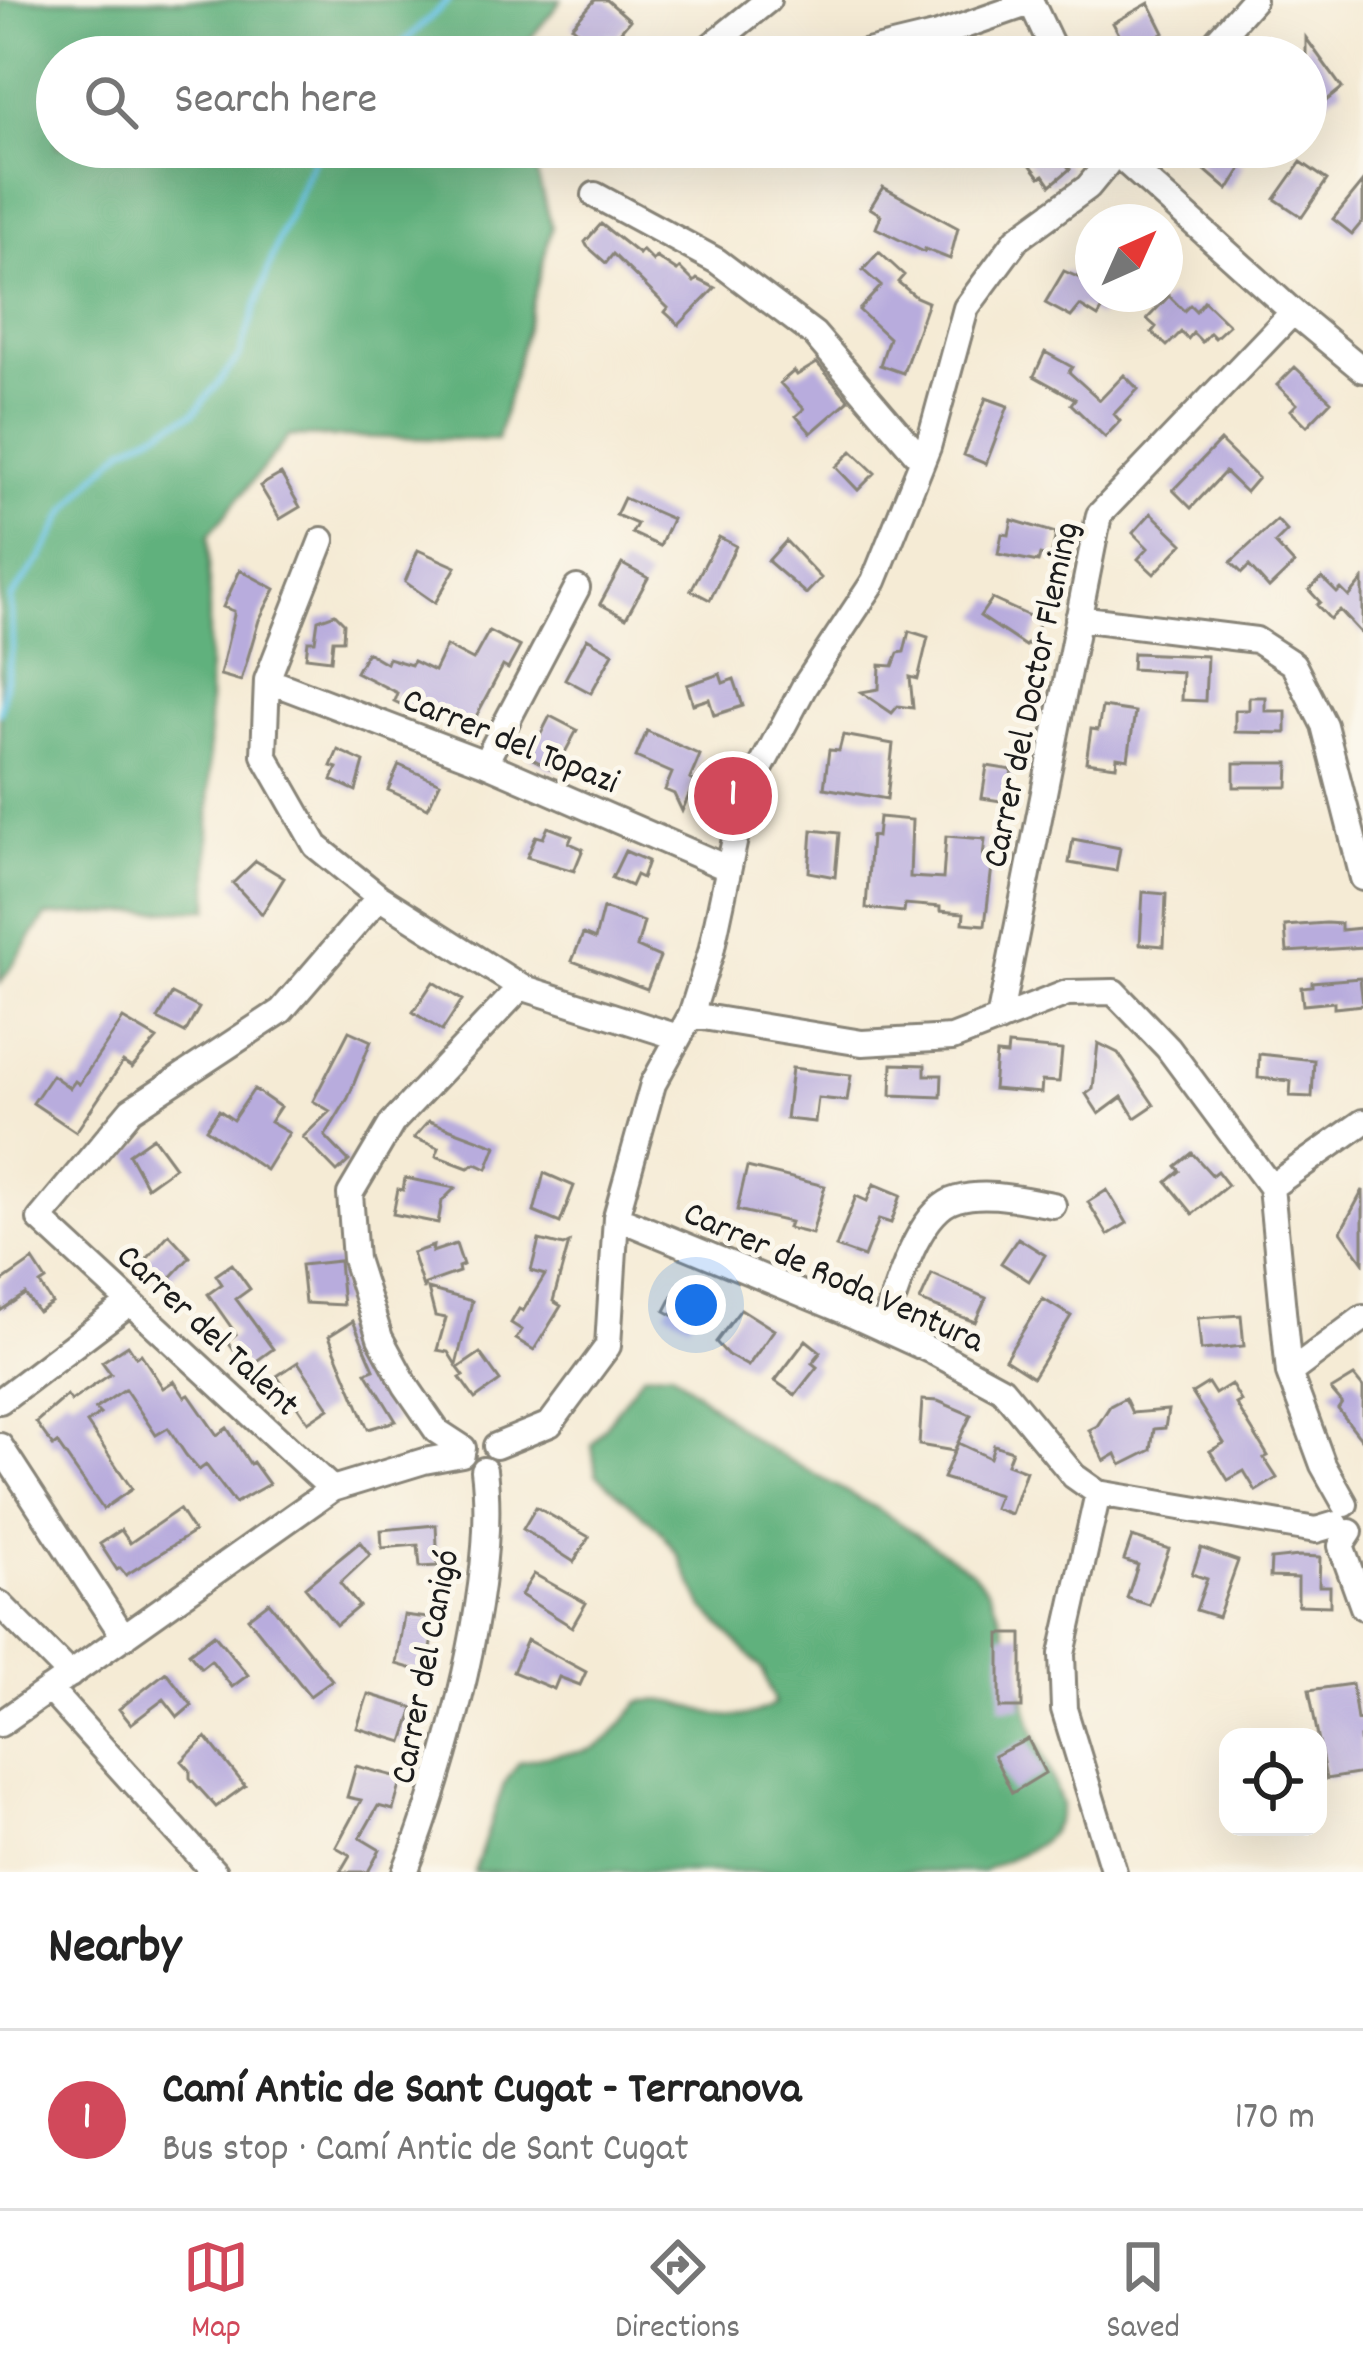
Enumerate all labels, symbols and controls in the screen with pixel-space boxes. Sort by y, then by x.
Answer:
search box [36,36,1327,168]
icon: search [78,69,144,135]
text: Search here [174,70,377,134]
north arrow [1075,204,1183,312]
street label: Carrer del Doctor Fleming [972,517,1096,873]
street label: Carrer del Topazi [394,677,626,811]
pin: 1 [694,751,772,841]
street label: Carrer de Roda Ventura [674,1190,992,1370]
street label: Carrer del Talent [103,1234,309,1431]
your location [666,1275,726,1335]
street label: Carrer del Canigó [380,1545,476,1789]
map controls [1219,1728,1327,1836]
button: locate [1219,1728,1327,1836]
text: Nearby [48,1914,181,1986]
text: Camí Antic de Sant Cugat - Terranova [162,2060,801,2124]
text: 1 [83,2092,91,2147]
text: 170 m [1235,2092,1315,2147]
text: Bus stop · Camí Antic de Sant Cugat [162,2124,689,2179]
tab: Map [183,2234,249,2353]
tab: Directions [615,2234,740,2353]
tab: Saved [1106,2234,1180,2353]

